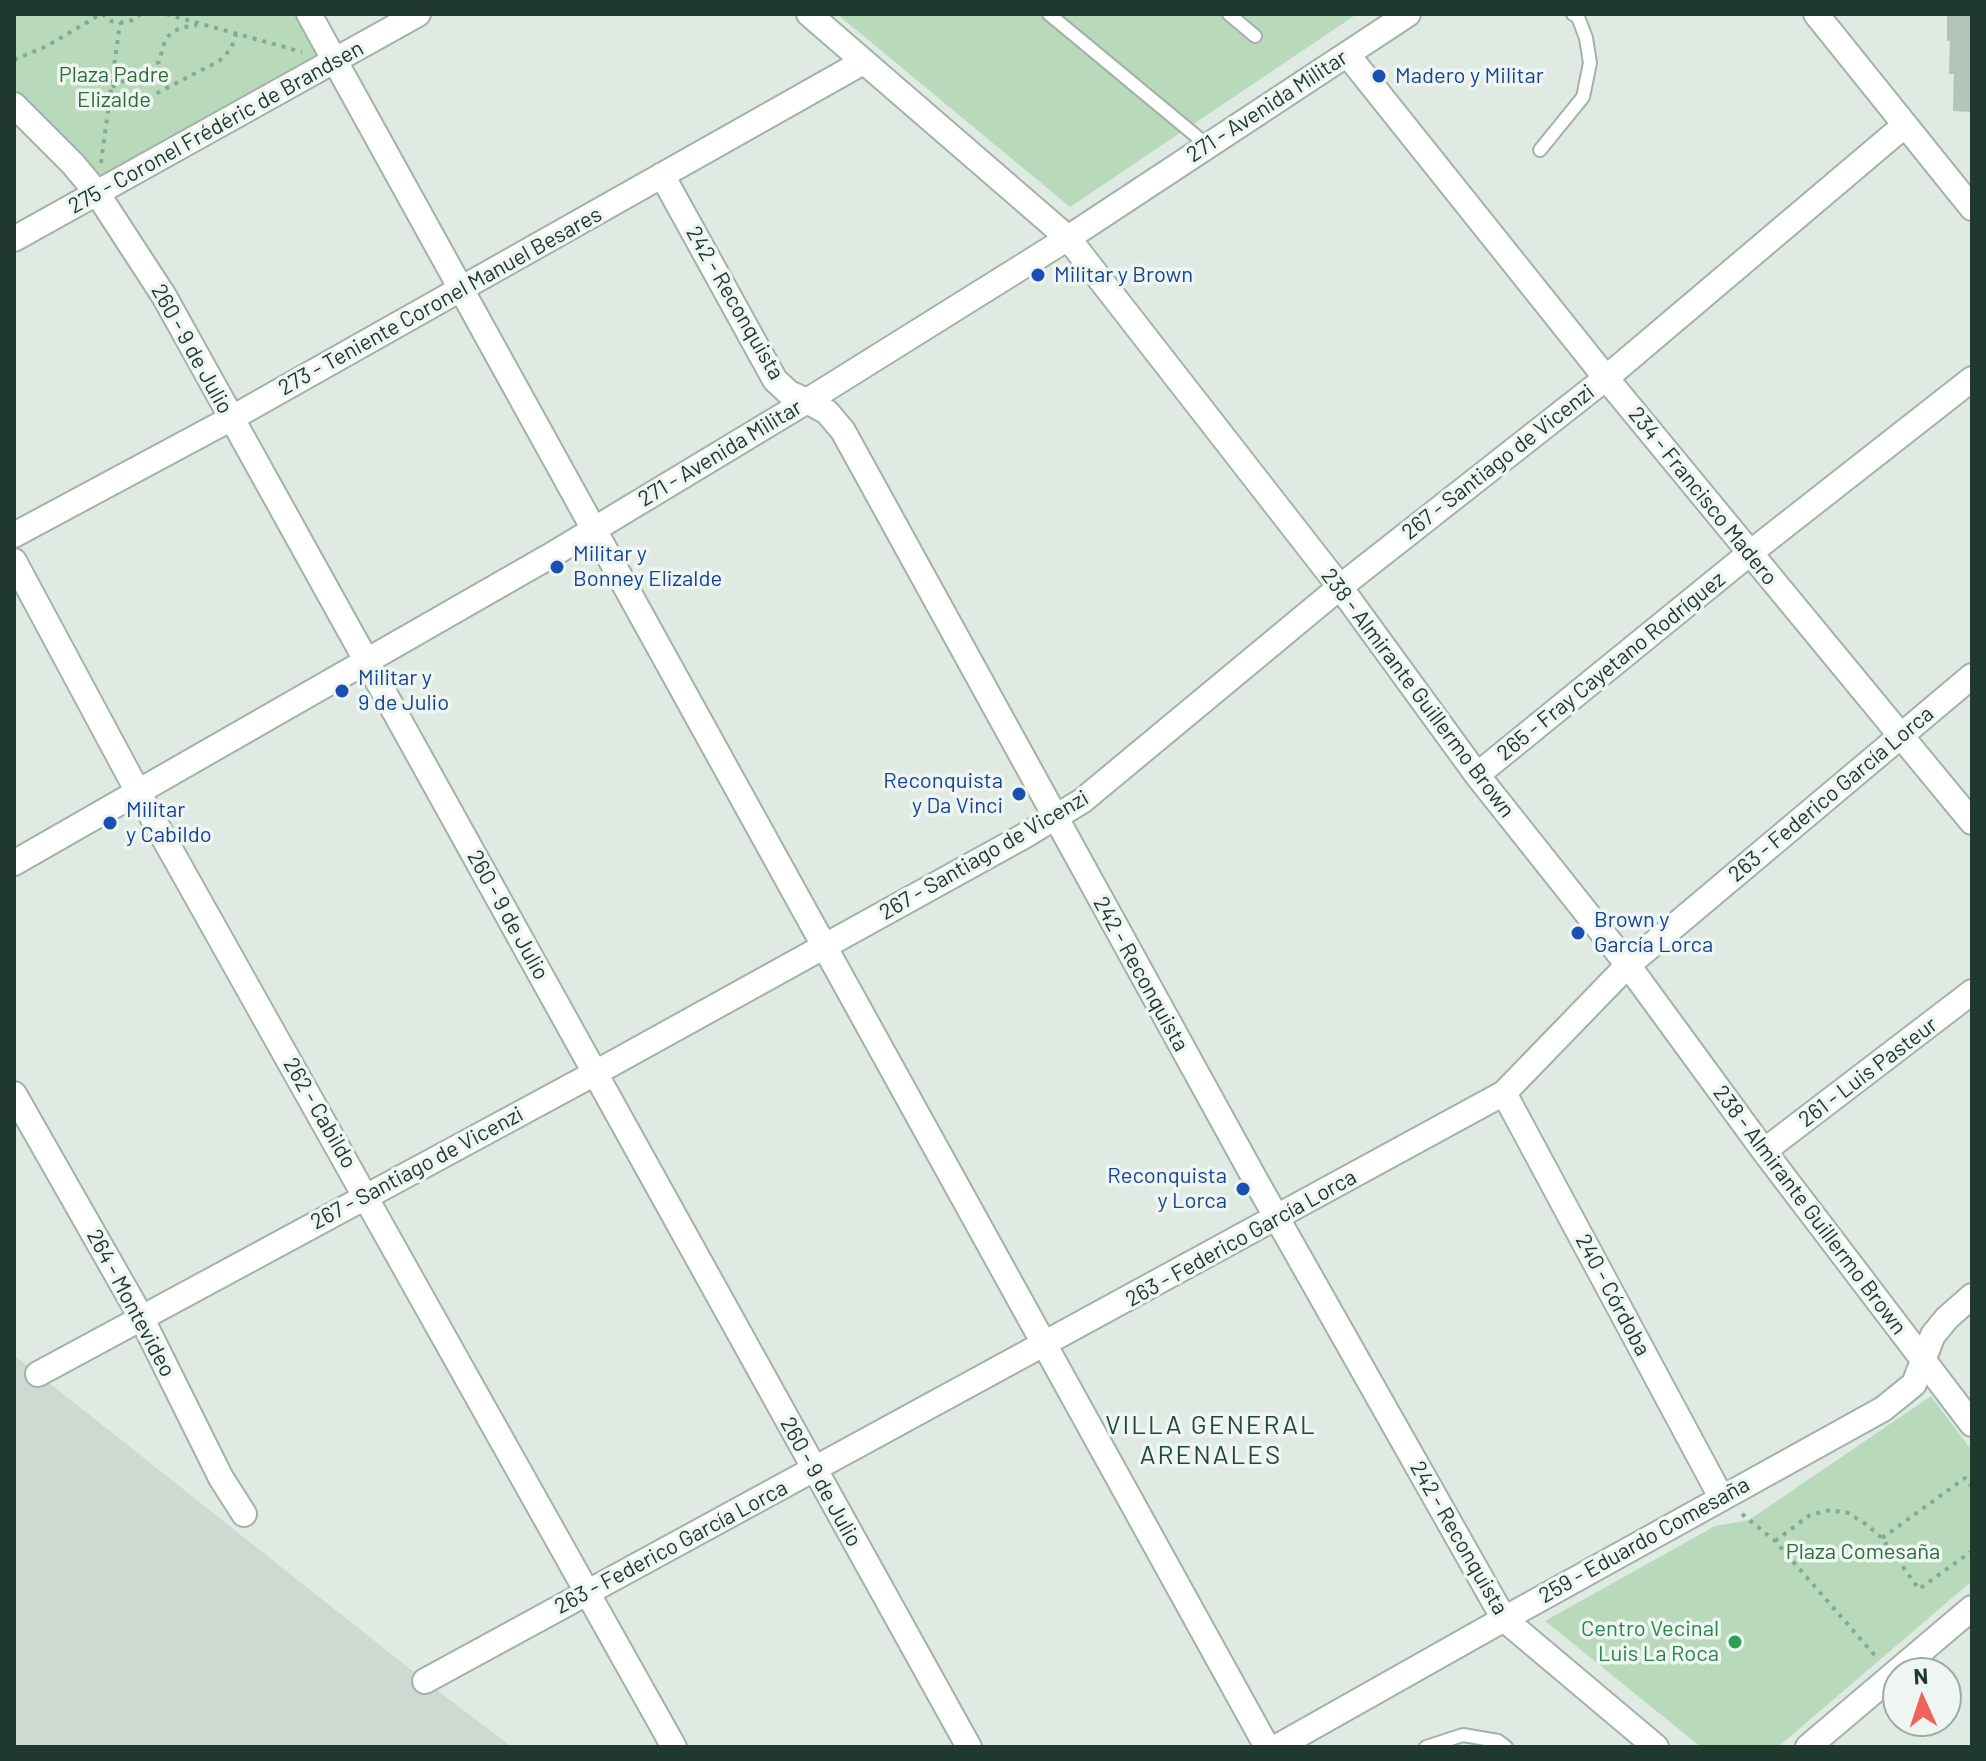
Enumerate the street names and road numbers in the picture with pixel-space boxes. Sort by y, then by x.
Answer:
street label: 275 - Coronel Frédéric de Brandsen [64,35,368,219]
street label: 271 - Avenida Militar [1182,44,1352,168]
street label: 273 - Teniente Coronel Manuel Besares [274,201,606,401]
street label: 242 - Reconquista [680,222,790,384]
street label: 260 - 9 de Julio [146,280,238,418]
street label: 267 - Santiago de Vicenzi [1397,379,1599,545]
street label: 271 - Avenida Militar [633,394,807,512]
street label: 234 - Francisco Madero [1623,402,1783,590]
street label: 238 - Almirante Guillermo Brown [1316,563,1520,823]
street label: 265 - Fray Cayetano Rodríguez [1492,566,1730,766]
street label: 263 - Federico García Lorca [1723,700,1939,888]
street label: 267 - Santiago de Vicenzi [875,784,1093,926]
street label: 260 - 9 de Julio [462,846,554,984]
street label: 242 - Reconquista [1088,892,1194,1056]
street label: 261 - Luis Pasteur [1793,1011,1943,1133]
street label: 262 - Cabildo [278,1053,362,1173]
street label: 238 - Almirante Guillermo Brown [1708,1080,1912,1340]
street label: 267 - Santiago de Vicenzi [306,1101,528,1235]
street label: 263 - Federico García Lorca [1121,1164,1361,1312]
street label: 264 - Montevideo [81,1225,181,1381]
street label: 240 - Córdoba [1570,1230,1656,1360]
street label: 260 - 9 de Julio [775,1413,867,1551]
street label: 242 - Reconquista [1404,1457,1514,1619]
street label: 259 - Eduardo Comesaña [1534,1471,1754,1609]
street label: 263 - Federico García Lorca [550,1474,792,1620]

